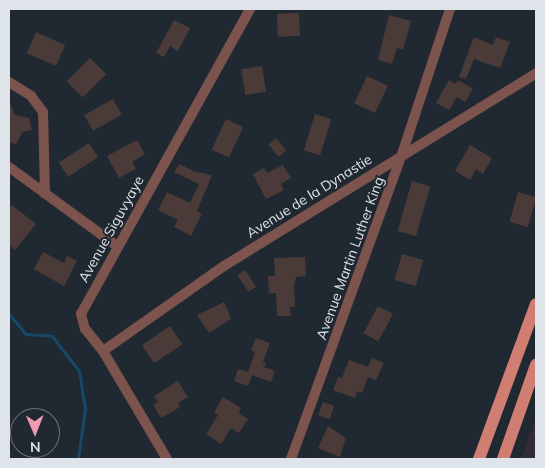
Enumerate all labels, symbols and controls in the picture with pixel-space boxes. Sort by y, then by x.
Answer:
street label: Avenue de la Dynastie [243,151,375,241]
street label: Avenue Siguvyaye [75,173,147,285]
street label: Avenue Martin Luther King [313,174,387,342]
north arrow [10,408,60,458]
text: N [30,438,41,456]

